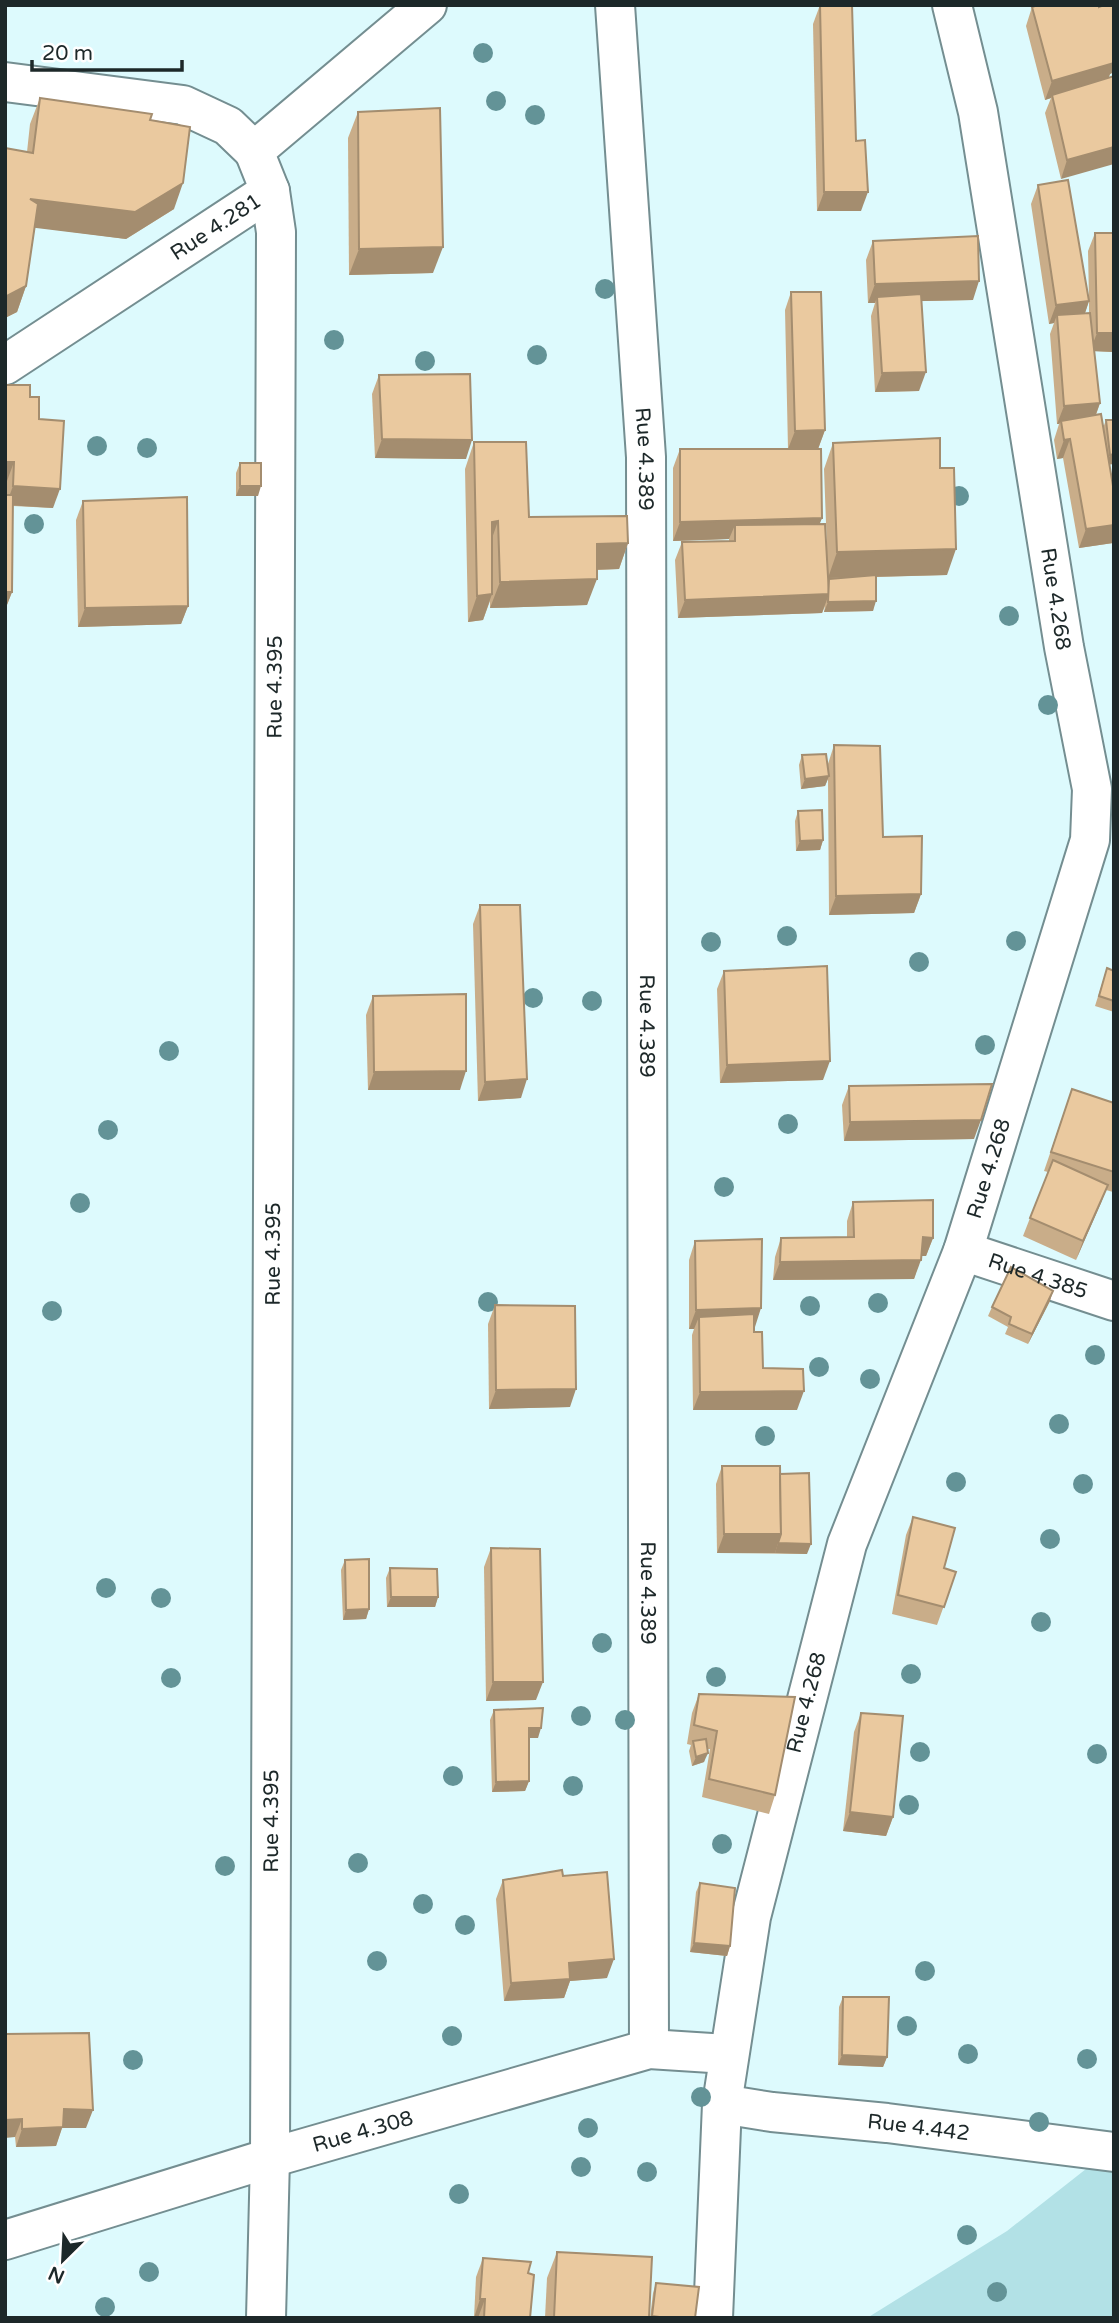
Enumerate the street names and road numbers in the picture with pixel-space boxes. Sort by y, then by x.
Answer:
street label: Rue 4.281 [166,188,266,266]
street label: Rue 4.389 [630,407,658,511]
street label: Rue 4.268 [1035,546,1076,652]
street label: Rue 4.395 [262,635,288,739]
street label: Rue 4.389 [634,974,659,1078]
street label: Rue 4.268 [962,1116,1016,1222]
street label: Rue 4.395 [261,1202,286,1306]
street label: Rue 4.385 [985,1248,1091,1304]
street label: Rue 4.389 [635,1541,660,1645]
street label: Rue 4.268 [782,1649,832,1756]
street label: Rue 4.395 [259,1769,284,1873]
street label: Rue 4.308 [310,2105,416,2158]
street label: Rue 4.442 [866,2109,971,2146]

